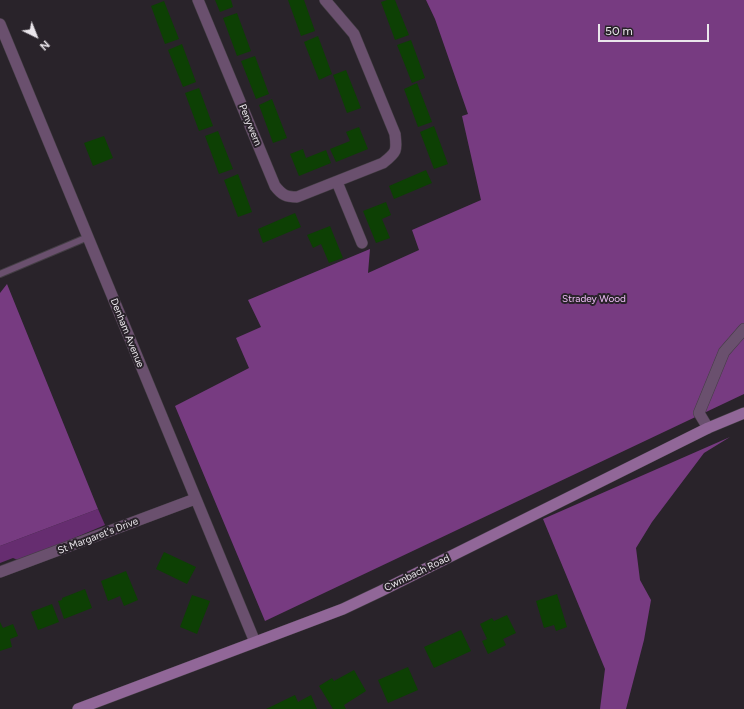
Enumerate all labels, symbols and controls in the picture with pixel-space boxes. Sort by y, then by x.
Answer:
north arrow [16,16,56,56]
scale bar [600,16,711,42]
text: 50 m [605,24,633,38]
text: N [37,37,52,53]
street label: Penywern [236,102,264,148]
park label: Stradey Wood [562,293,626,305]
street label: Denham Avenue [108,297,146,369]
street label: St Margaret's Drive [56,515,140,557]
street label: Cwmbach Road [382,552,452,594]

